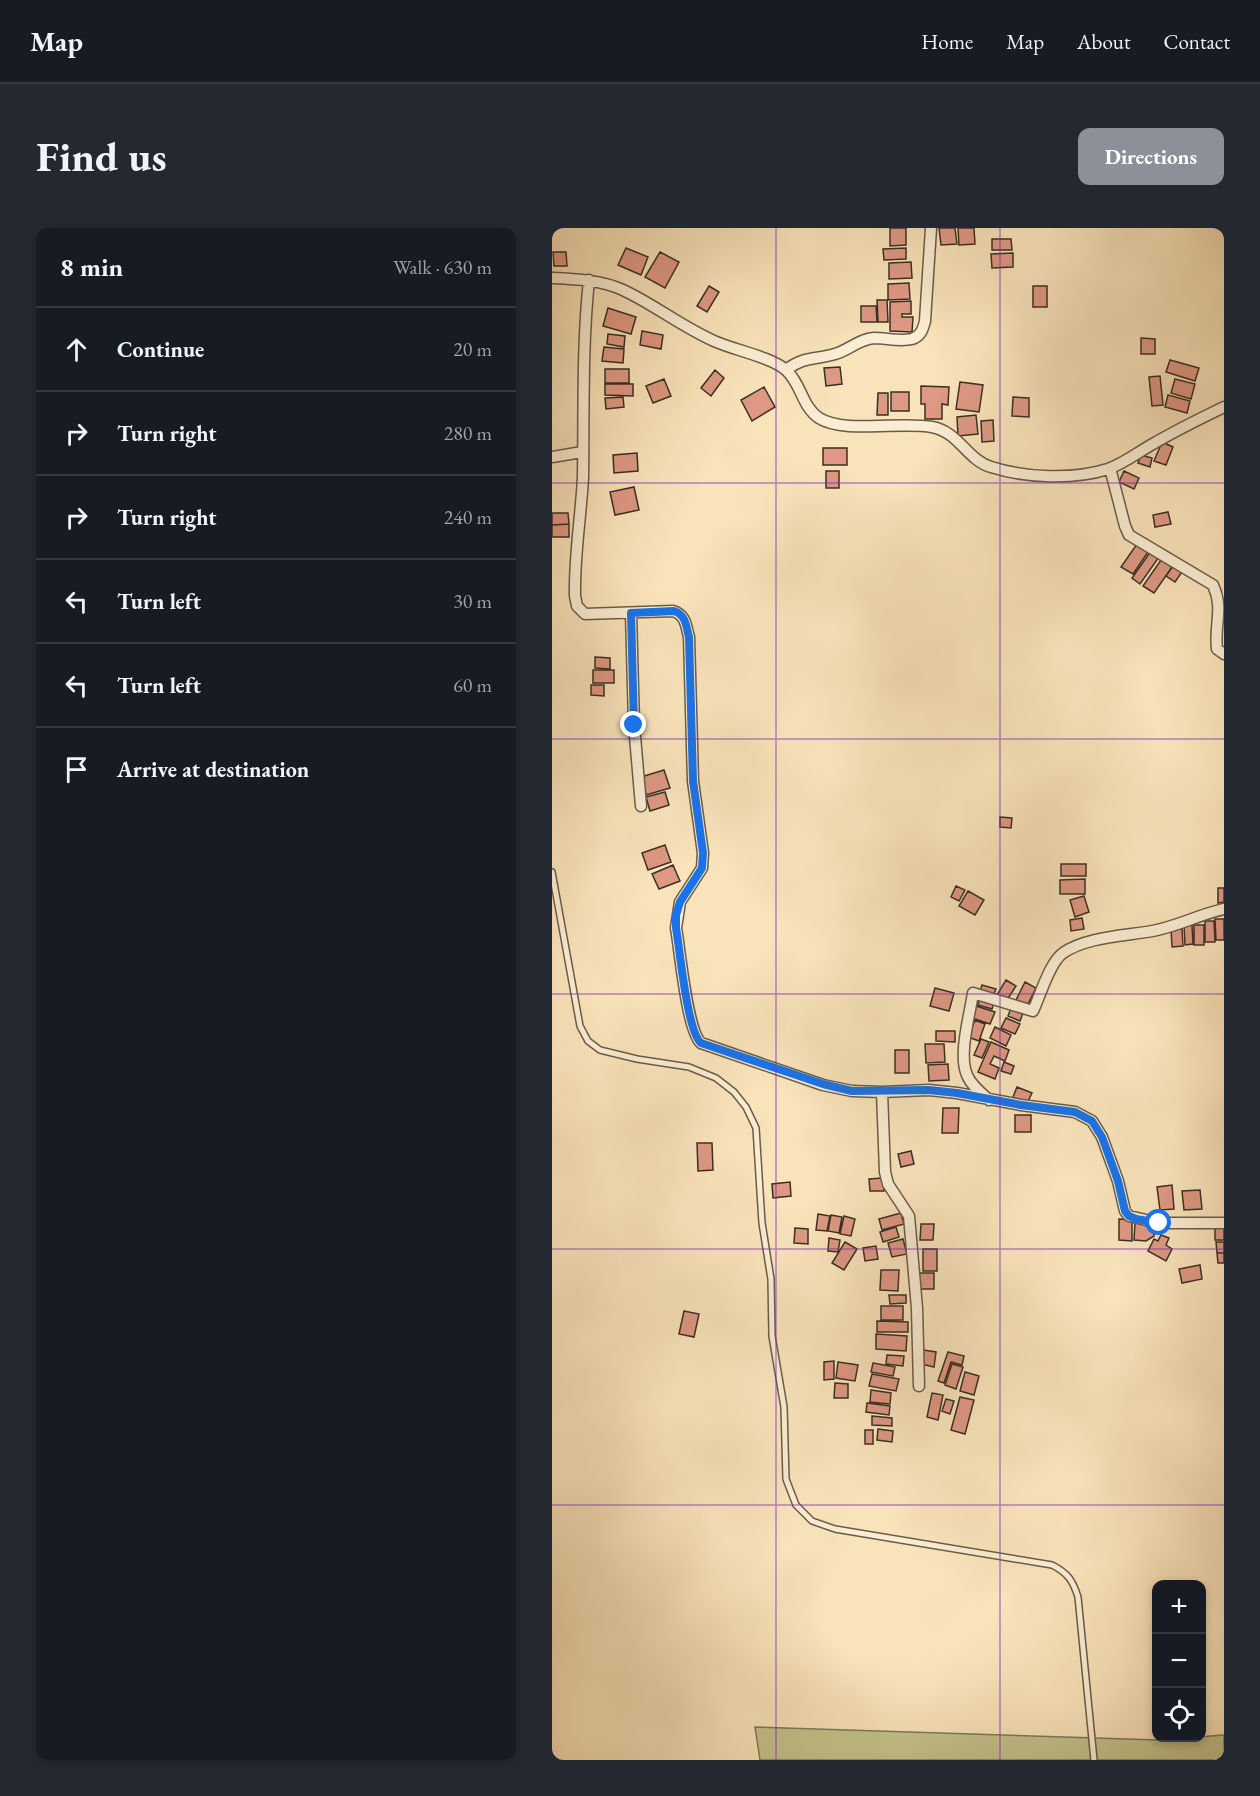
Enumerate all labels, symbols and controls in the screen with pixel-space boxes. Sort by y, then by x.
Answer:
text: Map [30,23,83,59]
text: Home [921,28,973,55]
text: Map [1006,28,1044,55]
text: About [1077,28,1130,55]
text: Contact [1163,28,1230,55]
button: Directions [1078,128,1224,185]
text: Find us [36,129,167,184]
text: 8 min [60,250,123,284]
text: Walk · 630 m [393,254,492,280]
icon: ahead [60,333,93,366]
text: Continue [117,335,204,364]
text: 20 m [453,336,492,362]
icon: right [60,417,93,450]
text: Turn right [117,419,216,448]
text: 280 m [444,420,492,446]
icon: right [60,501,93,534]
text: Turn right [117,503,216,532]
text: 240 m [444,504,492,530]
icon: left [60,585,93,618]
text: Turn left [117,587,201,616]
text: 30 m [453,588,492,614]
icon: left [60,669,93,702]
text: Turn left [117,671,201,700]
text: 60 m [453,672,492,698]
route end [620,711,646,737]
icon: arrive [60,753,93,786]
text: Arrive at destination [117,755,309,784]
route start [1145,1209,1171,1235]
map controls [1152,1580,1206,1742]
button: + [1152,1580,1206,1634]
button: − [1152,1634,1206,1688]
button: locate [1152,1688,1206,1742]

